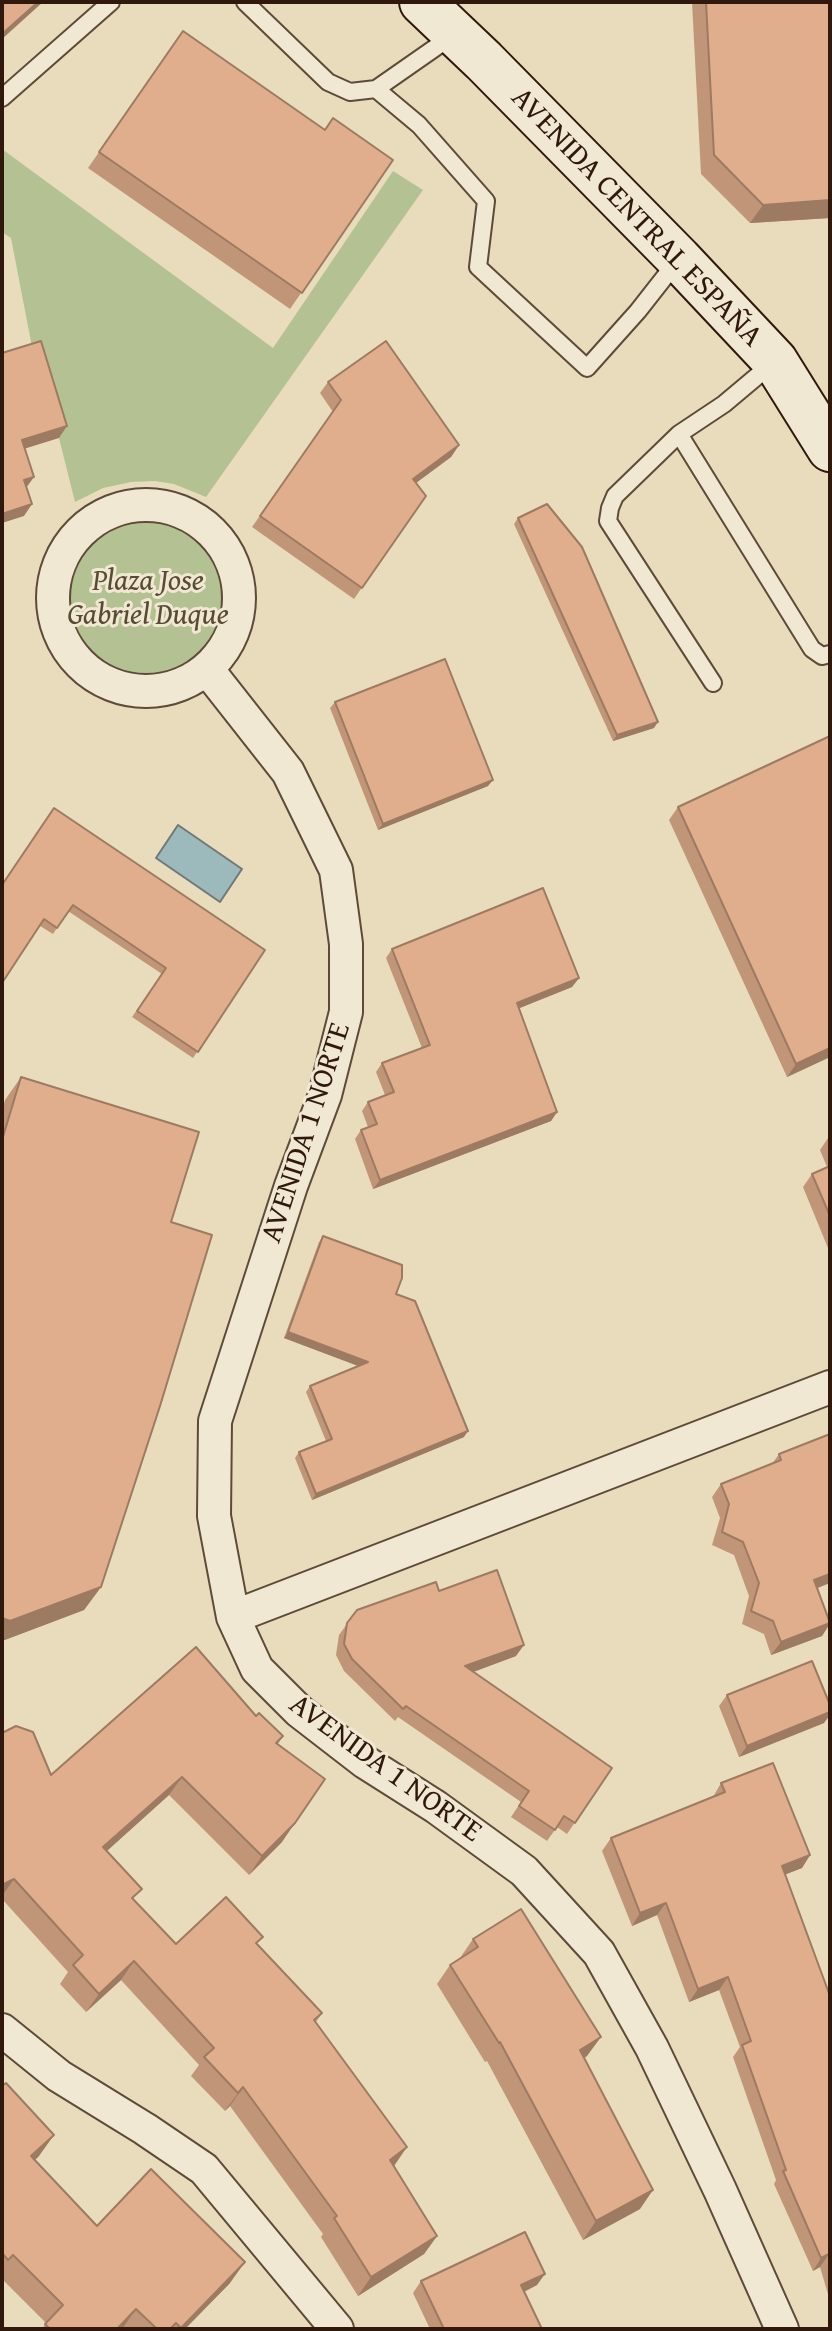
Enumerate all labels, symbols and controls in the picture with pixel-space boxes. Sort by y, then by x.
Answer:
street label: AVENIDA CENTRAL ESPAÑA [503,81,769,355]
park label: Plaza Jose Gabriel Duque [67,564,229,634]
street label: AVENIDA 1 NORTE [254,1018,360,1248]
street label: AVENIDA 1 NORTE [282,1687,488,1851]

